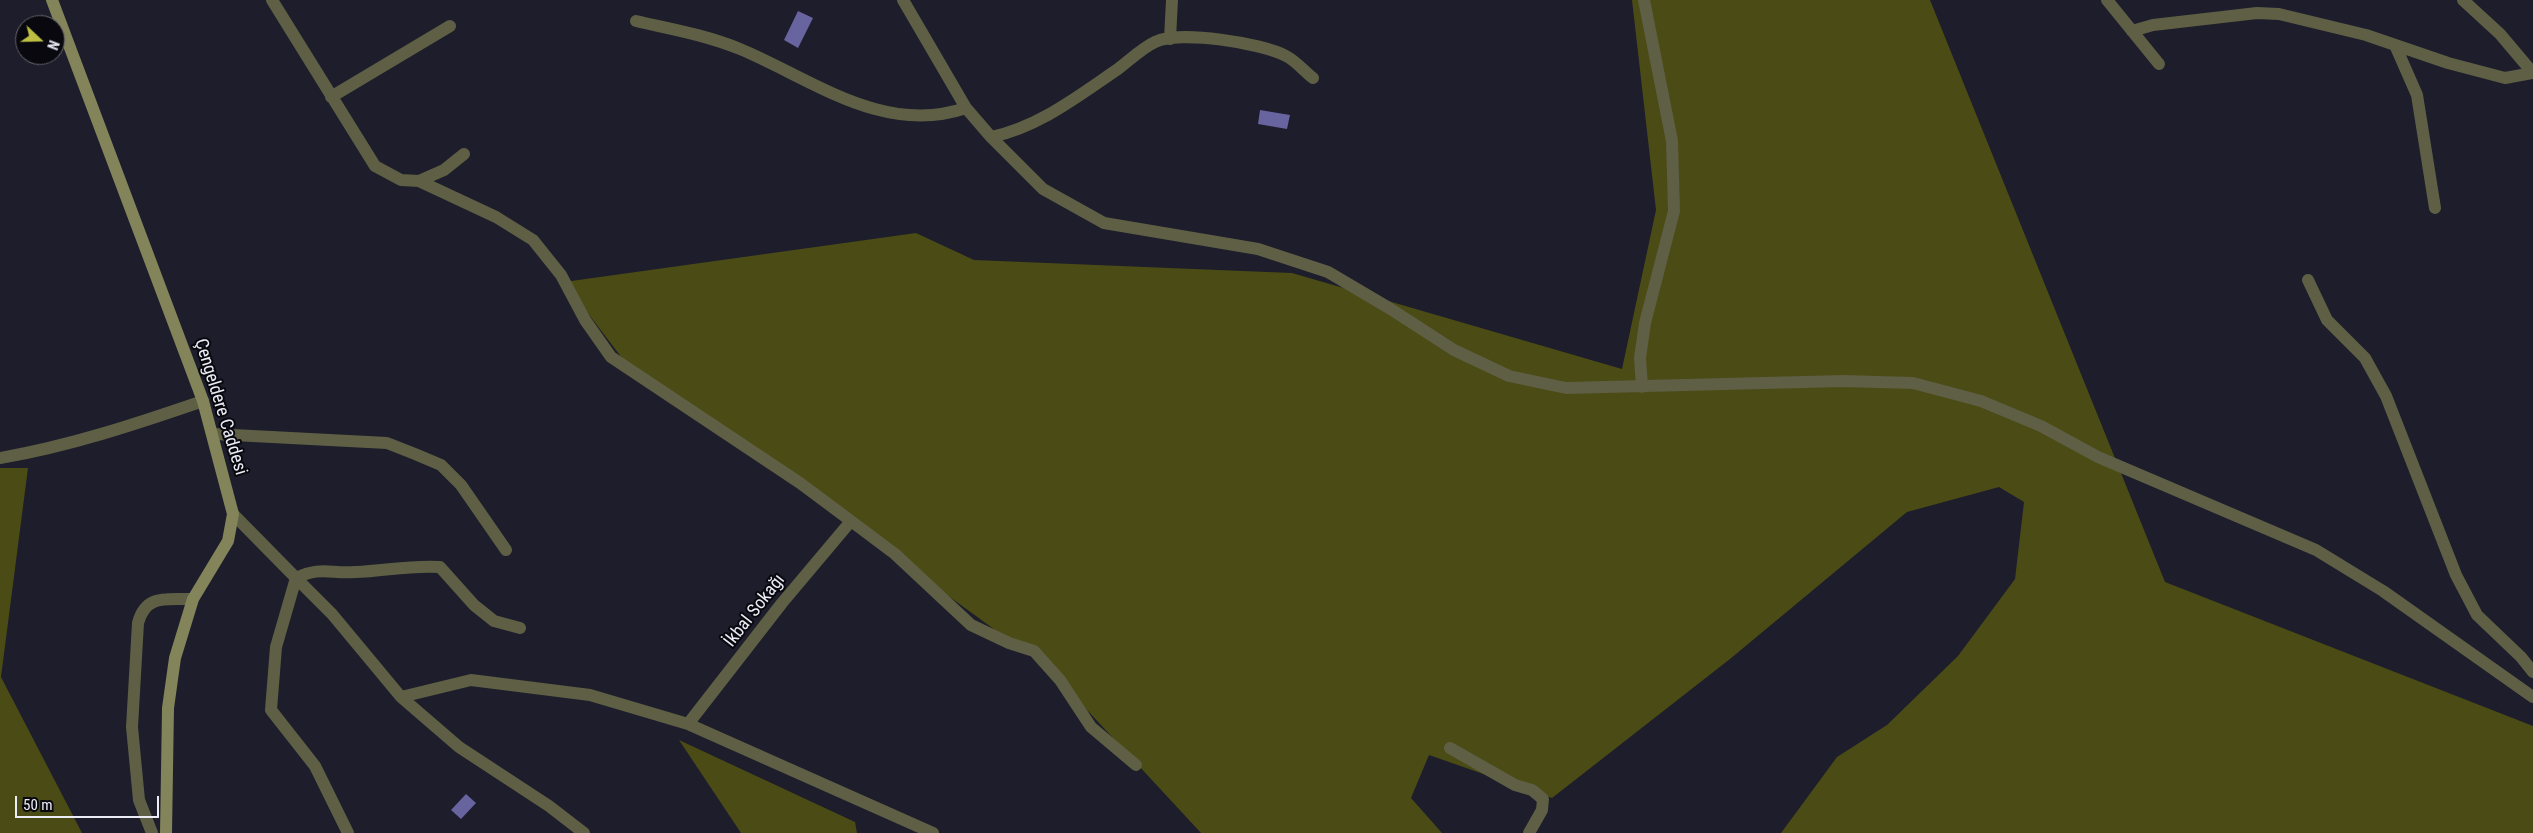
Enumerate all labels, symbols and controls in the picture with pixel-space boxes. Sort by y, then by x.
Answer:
north arrow [15,15,65,65]
text: N [44,38,62,52]
street label: Çengeldere Caddesi [189,336,251,478]
street label: İkbal Sokağı [720,570,790,652]
scale bar [18,786,161,818]
text: 50 m [23,796,53,814]

